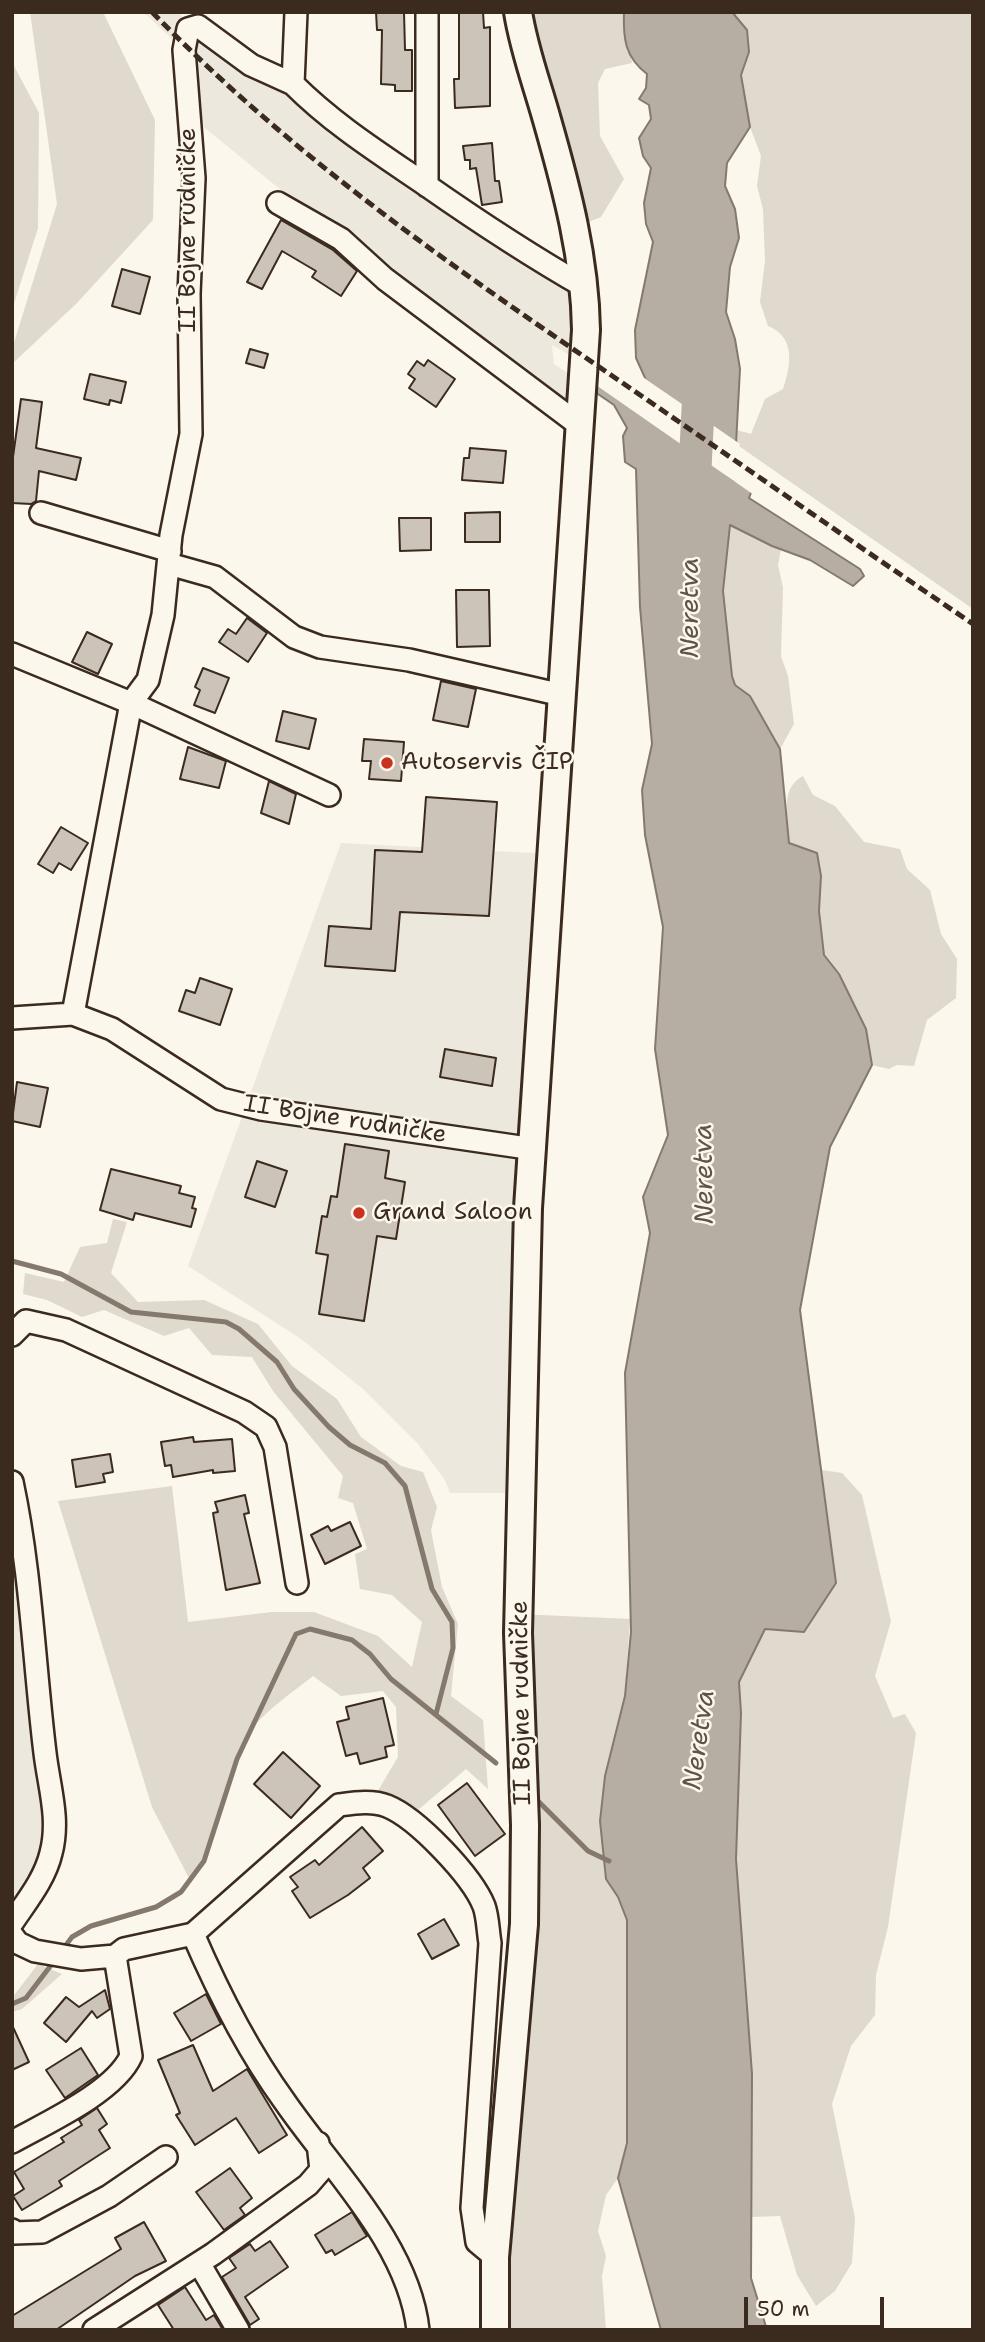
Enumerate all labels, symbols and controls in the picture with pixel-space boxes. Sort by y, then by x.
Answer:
street label: II Bojne rudničke [175,128,203,332]
water label: Neretva [675,558,707,658]
place label: Autoservis ČIP [401,749,573,777]
marker: Autoservis ČIP [379,755,395,771]
street label: II Bojne rudničke [242,1090,448,1150]
water label: Neretva [689,1123,721,1225]
place label: Grand Saloon [373,1199,532,1227]
marker: Grand Saloon [351,1205,367,1221]
street label: II Bojne rudničke [506,1600,538,1806]
water label: Neretva [678,1688,722,1792]
scale bar [747,2282,887,2326]
text: 50 m [757,2295,810,2323]

